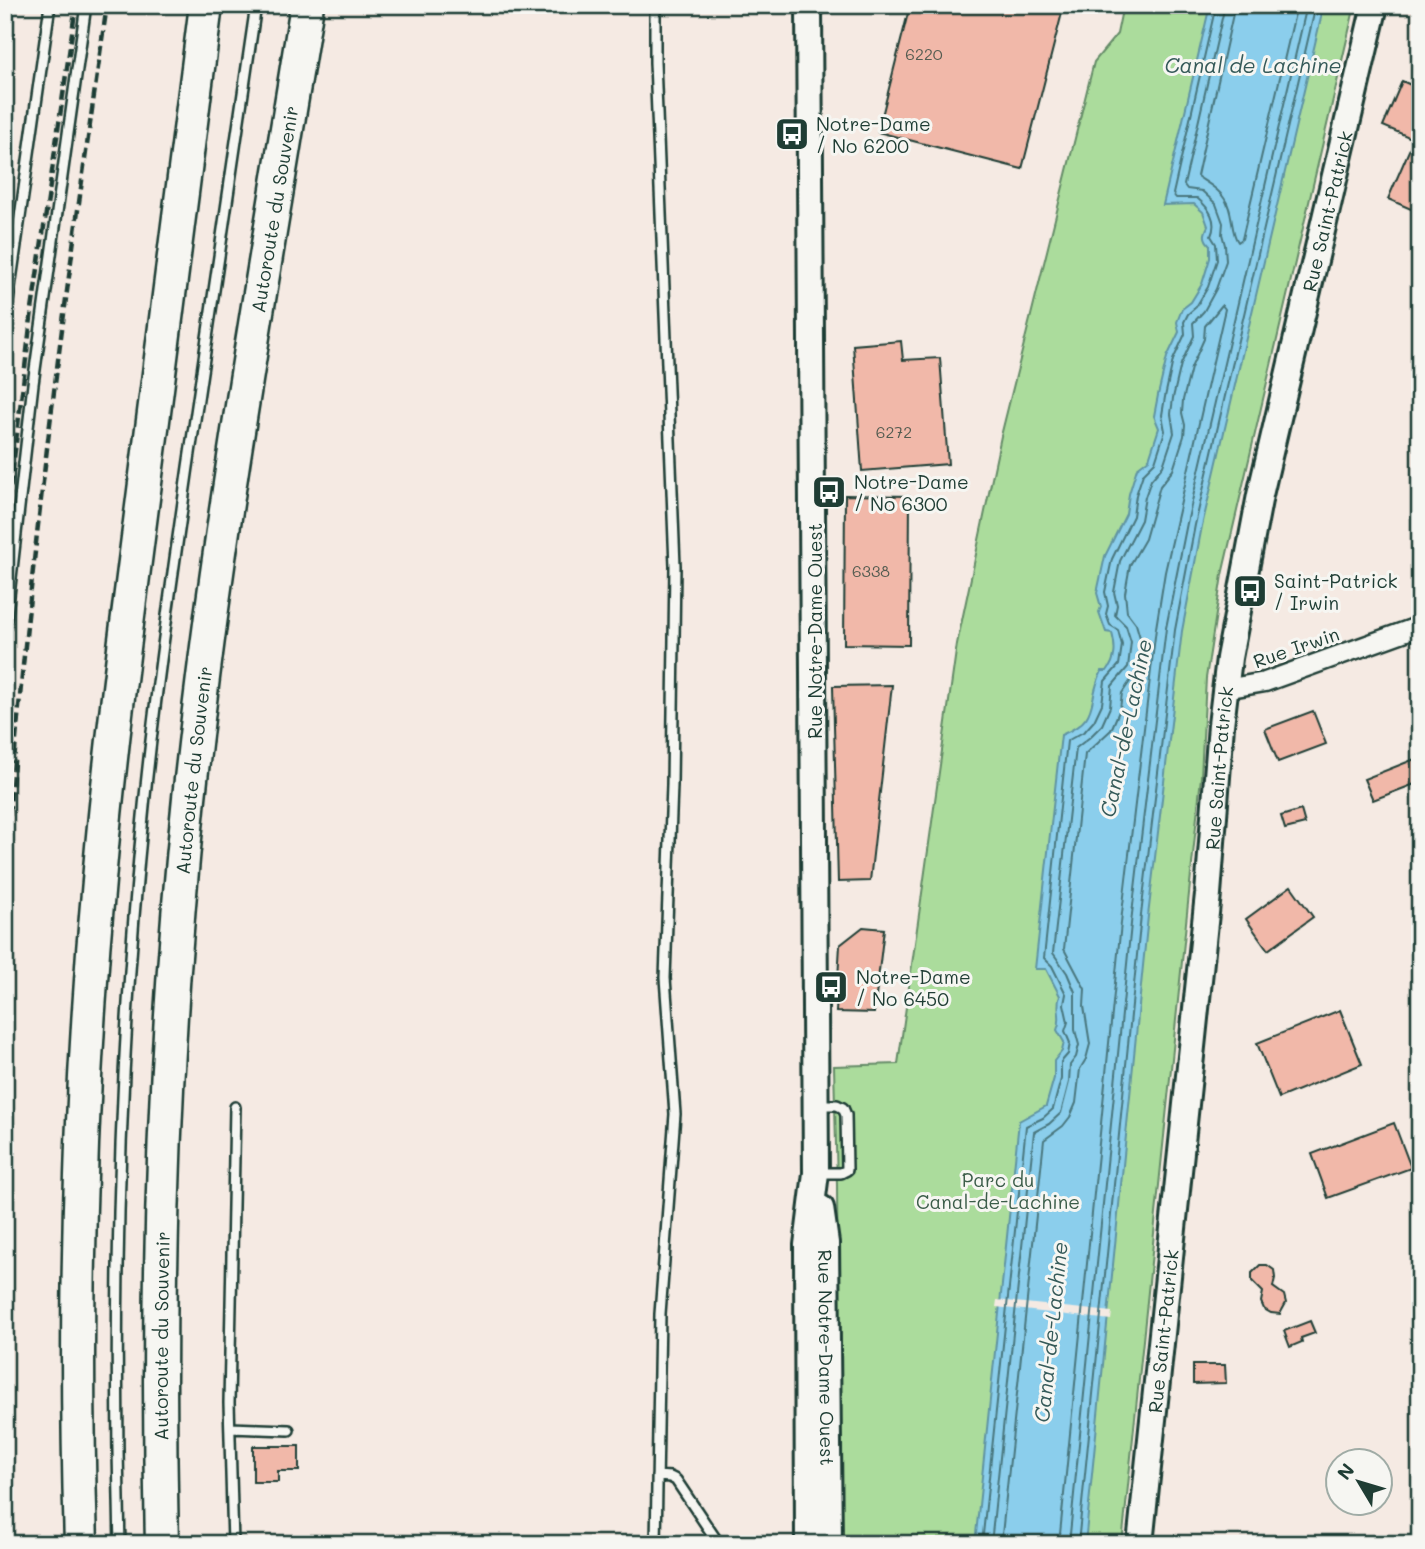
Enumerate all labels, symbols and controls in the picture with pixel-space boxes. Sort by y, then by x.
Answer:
house number: 6220 [905,43,943,64]
water label: Canal de Lachine [1164,51,1342,78]
street label: Autoroute du Souvenir [245,104,303,314]
place label: Notre-Dame / No 6200 [816,111,931,158]
bus stop icon: Notre-Dame / No 6200 [773,115,811,153]
street label: Rue Saint-Patrick [1296,128,1358,294]
house number: 6272 [876,421,912,442]
place label: Notre-Dame / No 6300 [854,469,969,516]
bus stop icon: Notre-Dame / No 6300 [810,473,848,511]
street label: Rue Notre-Dame Ouest [802,523,827,739]
house number: 6338 [852,560,890,581]
place label: Saint-Patrick / Irwin [1274,568,1398,615]
bus stop icon: Saint-Patrick / Irwin [1231,572,1269,610]
street label: Rue Irwin [1250,621,1342,673]
water label: Canal-de-Lachine [1093,636,1157,820]
street label: Autoroute du Souvenir [169,665,217,875]
street label: Rue Saint-Patrick [1199,685,1238,851]
place label: Notre-Dame / No 6450 [856,964,971,1011]
bus stop icon: Notre-Dame / No 6450 [812,968,850,1006]
park label: Parc du Canal-de-Lachine [916,1167,1080,1214]
street label: Autoroute du Souvenir [147,1231,174,1441]
water label: Canal-de-Lachine [1027,1240,1073,1424]
street label: Rue Saint-Patrick [1141,1248,1183,1414]
street label: Rue Notre-Dame Ouest [814,1249,841,1466]
north arrow [1324,1448,1394,1518]
text: N [1331,1458,1359,1485]

